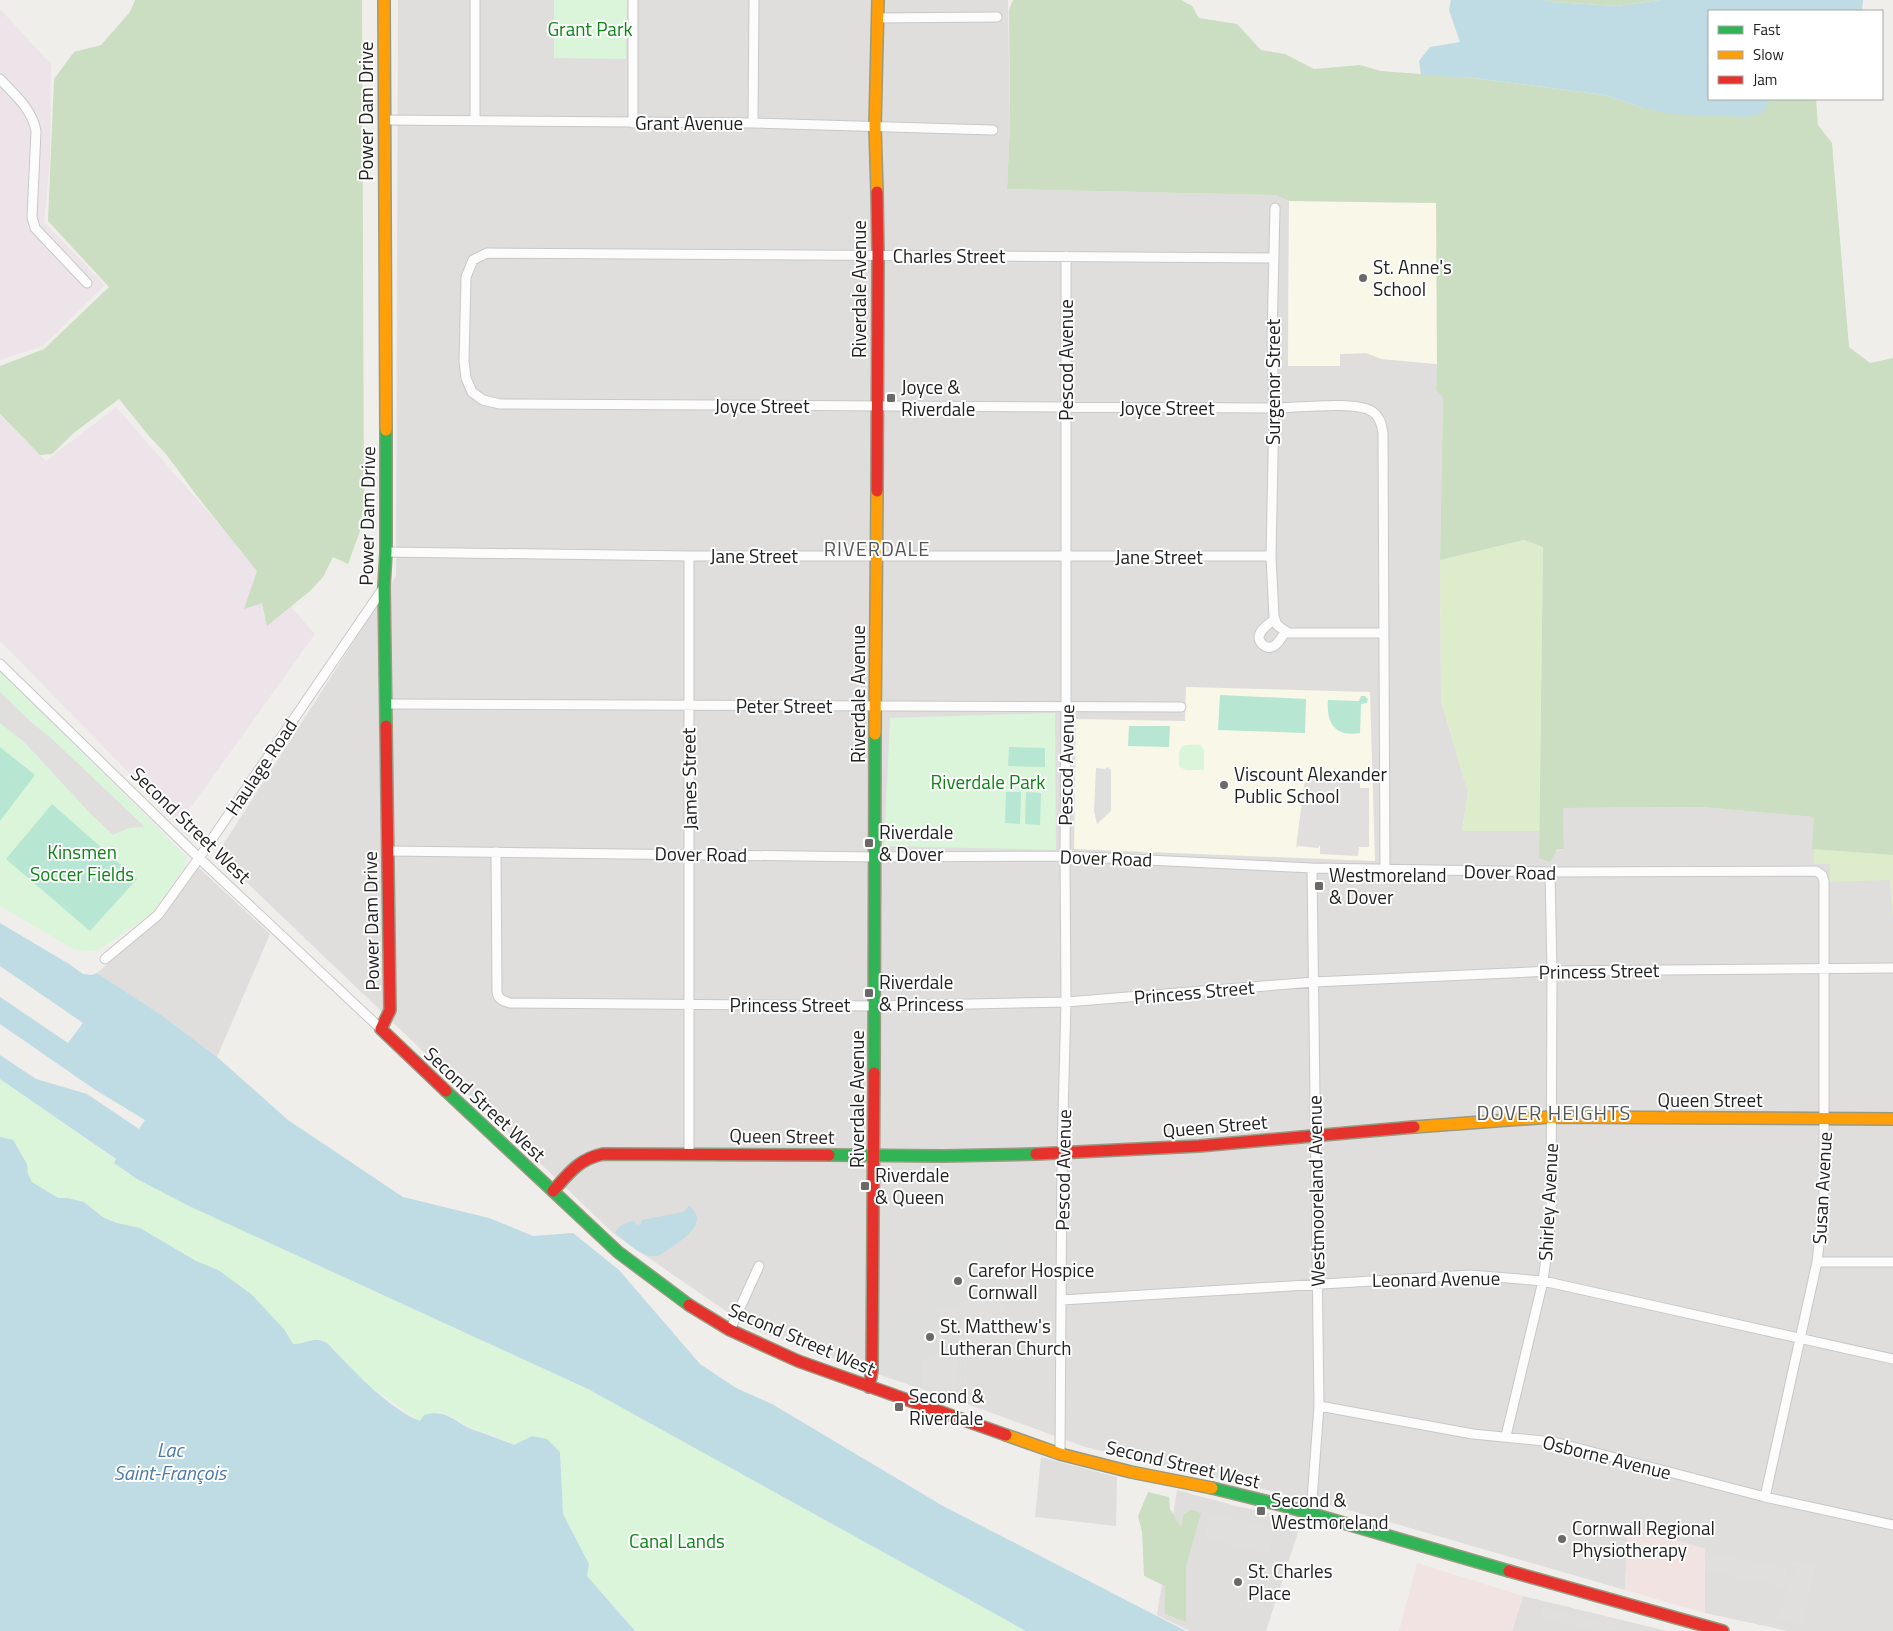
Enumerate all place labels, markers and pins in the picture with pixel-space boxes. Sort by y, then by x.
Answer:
place label: St. Anne's School [1373,252,1452,303]
marker: St. Anne's School [1357,272,1369,284]
place label: Joyce & Riverdale [901,372,975,423]
marker: Joyce & Riverdale [885,392,897,404]
place label: Viscount Alexander Public School [1234,759,1387,810]
marker: Viscount Alexander Public School [1218,779,1230,791]
place label: Riverdale & Dover [879,817,953,868]
marker: Riverdale & Dover [863,837,875,849]
place label: Westmoreland & Dover [1329,860,1447,911]
marker: Westmoreland & Dover [1313,880,1325,892]
place label: Riverdale & Princess [879,967,964,1018]
marker: Riverdale & Princess [863,987,875,999]
place label: Riverdale & Queen [875,1160,949,1211]
marker: Riverdale & Queen [859,1180,871,1192]
place label: Carefor Hospice Cornwall [968,1255,1094,1306]
marker: Carefor Hospice Cornwall [952,1275,964,1287]
place label: St. Matthew's Lutheran Church [940,1311,1072,1362]
marker: St. Matthew's Lutheran Church [924,1331,936,1343]
place label: Second & Riverdale [909,1381,985,1432]
marker: Second & Riverdale [893,1401,905,1413]
place label: Second & Westmoreland [1271,1485,1389,1536]
marker: Second & Westmoreland [1255,1505,1267,1517]
place label: Cornwall Regional Physiotherapy [1572,1513,1715,1564]
marker: Cornwall Regional Physiotherapy [1556,1533,1568,1545]
place label: St. Charles Place [1248,1556,1333,1607]
marker: St. Charles Place [1232,1576,1244,1588]

